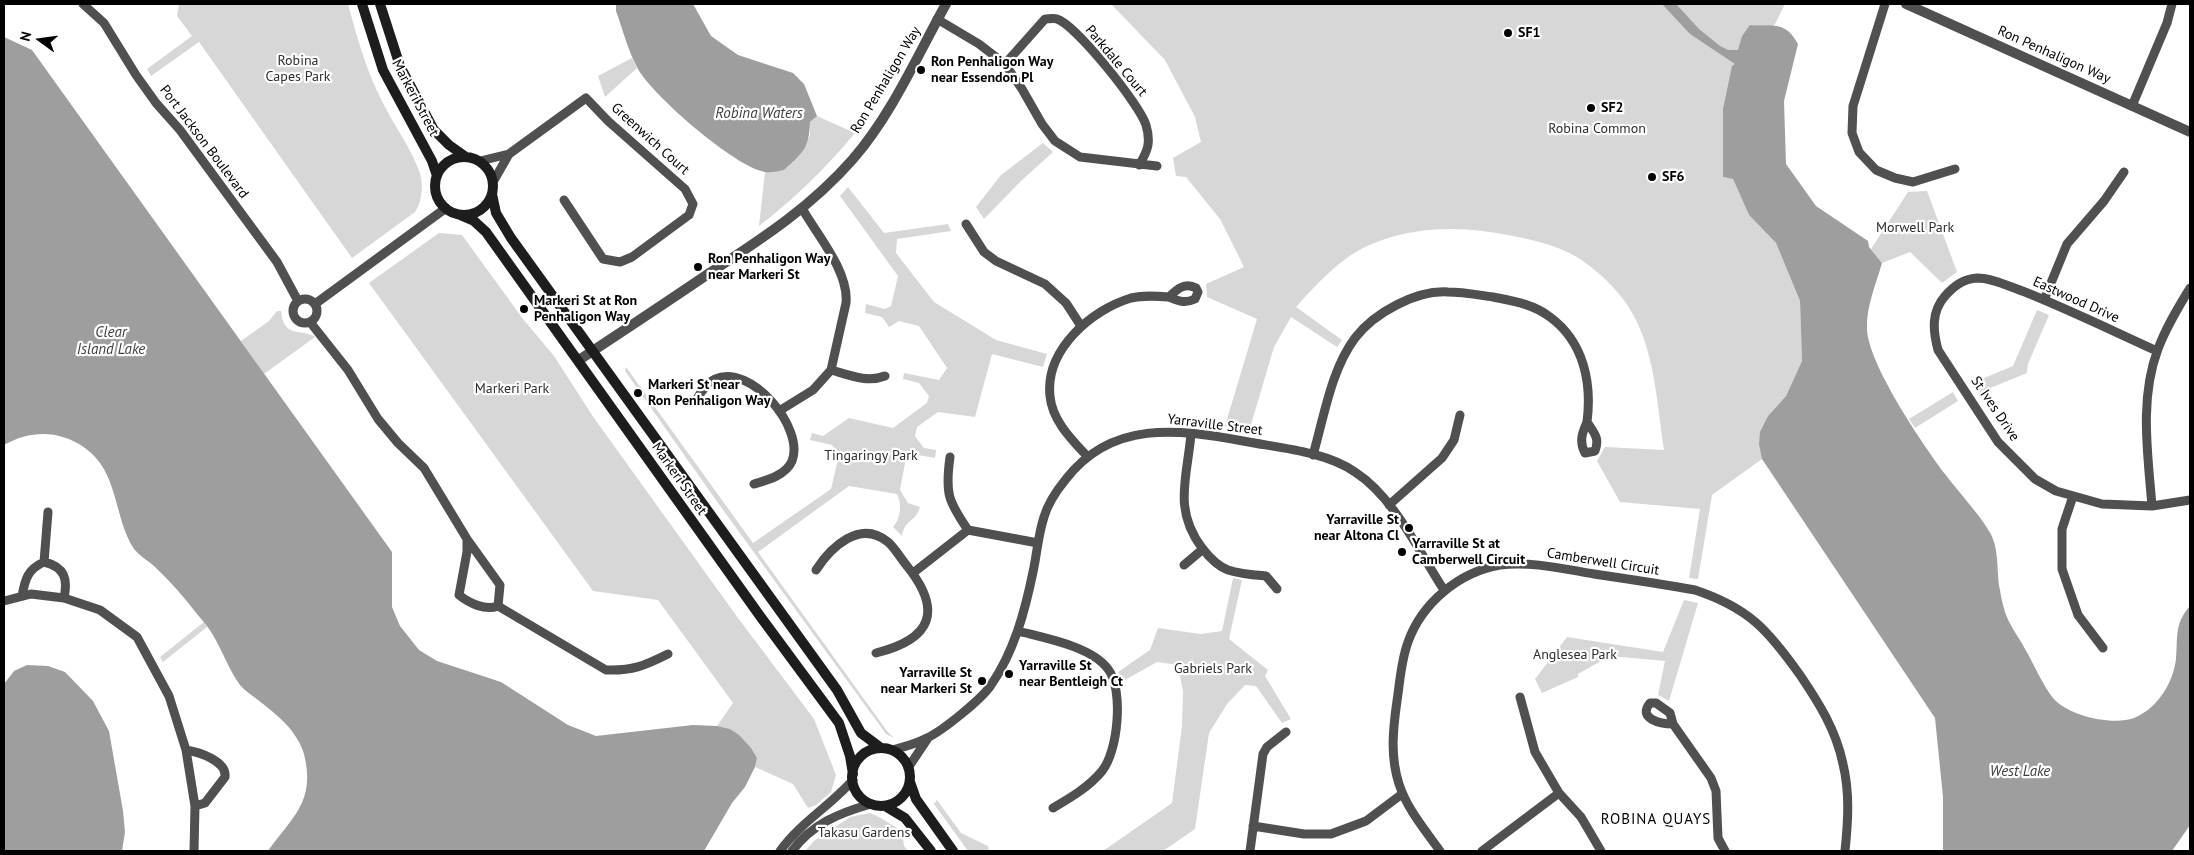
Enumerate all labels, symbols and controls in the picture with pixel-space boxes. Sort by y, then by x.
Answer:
north arrow [15,15,65,65]
street label: Parkdale Court [1081,22,1151,100]
street label: Ron Penhaligon Way [847,23,925,137]
street label: Ron Penhaligon Way [1995,23,2113,87]
place label: SF1 [1518,25,1540,41]
marker: SF1 [1502,27,1514,39]
text: N [16,30,35,43]
park label: Robina Capes Park [266,53,330,85]
place label: Ron Penhaligon Way near Essendon Pl [931,54,1053,86]
street label: Markeri Street [388,57,442,139]
marker: Ron Penhaligon Way near Essendon Pl [915,64,927,76]
street label: Port Jackson Boulevard [156,82,252,202]
street label: Greenwich Court [607,100,693,178]
place label: SF2 [1601,100,1623,116]
marker: SF2 [1585,102,1597,114]
water label: Robina Waters [715,105,803,123]
park label: Robina Common [1548,121,1646,137]
place label: SF6 [1662,169,1684,185]
marker: SF6 [1646,171,1658,183]
park label: Morwell Park [1876,220,1954,236]
place label: Ron Penhaligon Way near Markeri St [708,251,830,284]
marker: Ron Penhaligon Way near Markeri St [692,261,704,273]
street label: Eastwood Drive [2030,273,2122,327]
place label: Markeri St at Ron Penhaligon Way [534,293,637,326]
marker: Markeri St at Ron Penhaligon Way [518,303,530,315]
water label: Clear Island Lake [77,324,145,359]
street label: St Ives Drive [1967,373,2023,445]
place label: Markeri St near Ron Penhaligon Way [648,377,770,410]
park label: Markeri Park [475,381,549,397]
marker: Markeri St near Ron Penhaligon Way [632,387,644,399]
street label: Yarraville Street [1167,411,1263,439]
street label: Markeri Street [648,440,710,518]
park label: Tingaringy Park [824,448,918,464]
place label: Yarraville St near Altona Cl [1314,512,1399,544]
marker: Yarraville St near Altona Cl [1403,522,1415,534]
place label: Yarraville St at Camberwell Circuit [1412,536,1525,568]
street label: Camberwell Circuit [1546,545,1660,579]
marker: Yarraville St at Camberwell Circuit [1396,546,1408,558]
park label: Anglesea Park [1533,647,1617,663]
place label: Yarraville St near Bentleigh Ct [1019,658,1123,690]
park label: Gabriels Park [1174,661,1252,677]
place label: Yarraville St near Markeri St [880,665,972,698]
marker: Yarraville St near Bentleigh Ct [1003,668,1015,680]
marker: Yarraville St near Markeri St [976,675,988,687]
water label: West Lake [1990,763,2050,781]
district label: ROBINA QUAYS [1599,811,1713,829]
park label: Takasu Gardens [818,825,910,841]

